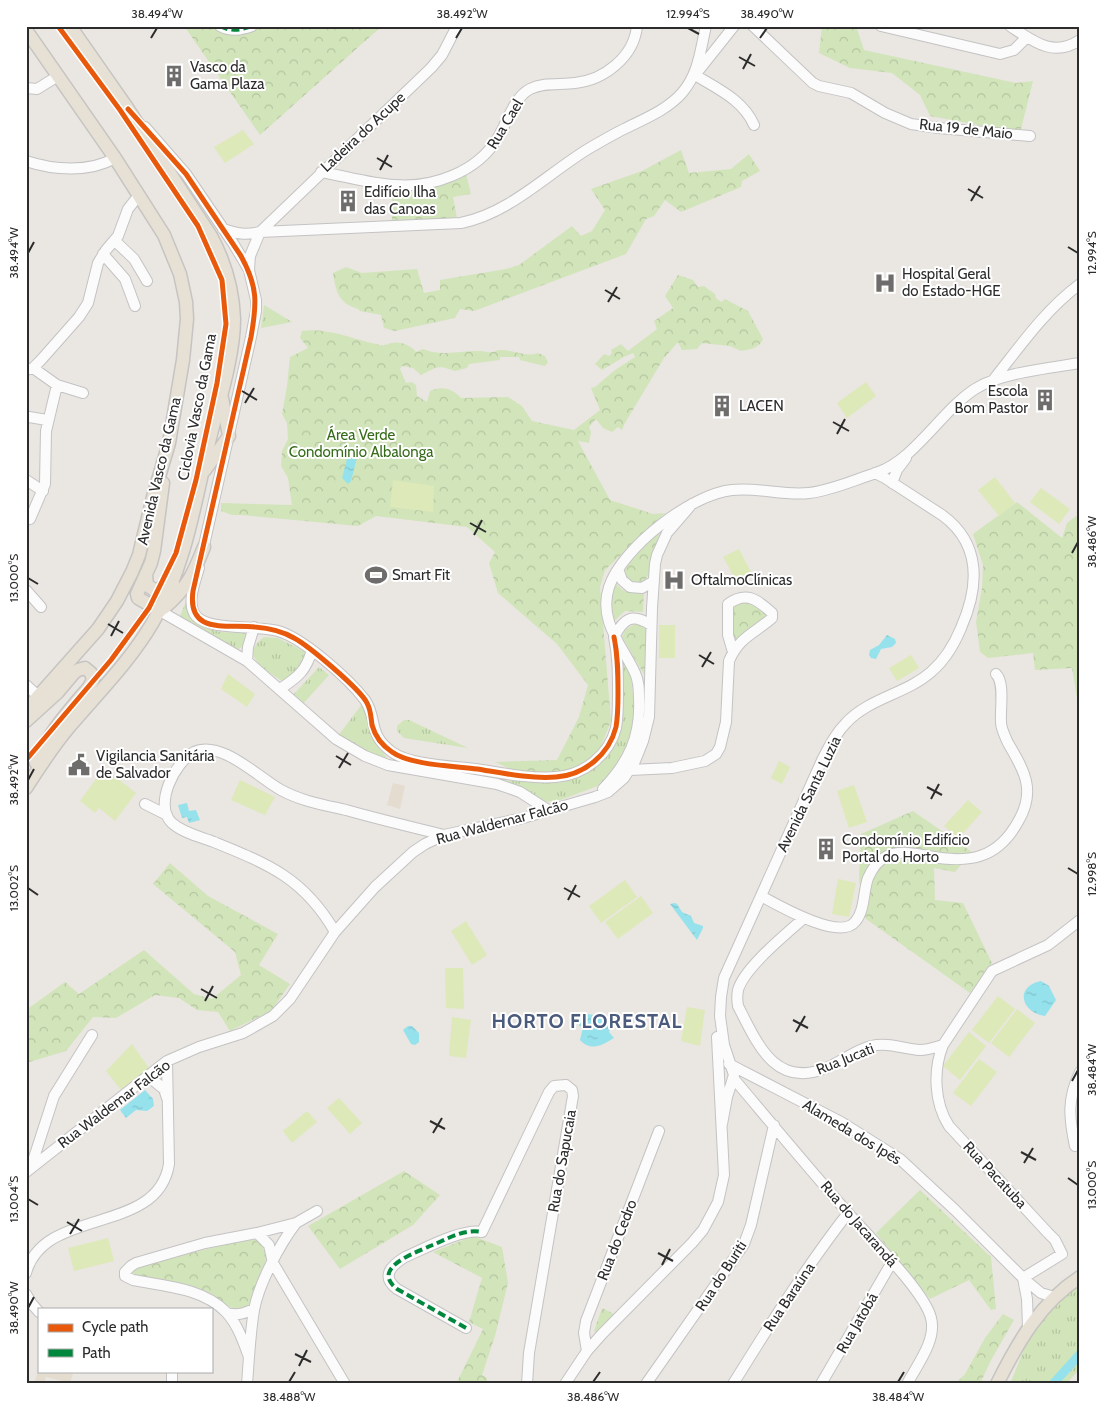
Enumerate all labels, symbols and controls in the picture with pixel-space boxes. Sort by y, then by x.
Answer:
text: 38.494°W [131,6,183,21]
text: 38.492°W [436,6,488,21]
text: 12.994°S [666,6,710,21]
text: 38.490°W [740,6,794,21]
place label: Vasco da Gama Plaza [190,58,265,93]
building icon: Vasco da Gama Plaza [161,63,187,89]
street label: Ladeira do Acupe [317,88,409,176]
street label: Rua Cael [483,95,527,152]
street label: Rua 19 de Maio [918,115,1014,143]
place label: Edifício Ilha das Canoas [364,183,437,218]
building icon: Edifício Ilha das Canoas [335,188,361,214]
text: 38.494°W [6,227,21,279]
text: 12.994°S [1084,231,1099,275]
place label: Hospital Geral do Estado-HGE [902,265,1001,300]
hospital icon: Hospital Geral do Estado-HGE [872,270,898,296]
street label: Ciclovia Vasco da Gama [174,331,220,482]
place label: Escola Bom Pastor [955,382,1029,417]
building icon: Escola Bom Pastor [1032,387,1058,413]
building icon: LACEN [709,393,735,419]
street label: Avenida Vasco da Gama [133,395,185,547]
place label: LACEN [739,397,784,415]
park label: Área Verde Condomínio Albalonga [289,425,434,461]
text: 38.486°W [1084,515,1099,568]
text: 13.000°S [6,554,21,602]
sports icon: Smart Fit [363,562,389,588]
place label: Smart Fit [392,566,450,584]
hospital icon: OftalmoClínicas [661,567,687,593]
place label: OftalmoClínicas [691,571,792,589]
street label: Avenida Santa Luzia [773,732,845,855]
place label: Vigilancia Sanitária de Salvador [96,747,215,782]
public building icon: Vigilancia Sanitária de Salvador [66,752,92,778]
text: 38.492°W [6,754,21,806]
street label: Rua Waldemar Falcão [434,796,570,848]
place label: Condomínio Edifício Portal do Horto [842,831,970,866]
building icon: Condomínio Edifício Portal do Horto [813,836,839,862]
text: 12.998°S [1084,852,1099,896]
text: 13.002°S [6,865,21,911]
district label: HORTO FLORESTAL [491,1009,683,1033]
street label: Rua Jucati [813,1039,877,1079]
text: 38.484°W [1084,1043,1099,1096]
street label: Rua Waldemar Falcão [54,1056,174,1152]
street label: Alameda dos Ipês [799,1096,905,1168]
street label: Rua do Sapucaia [544,1108,580,1214]
street label: Rua Pacatuba [959,1138,1031,1213]
text: 13.000°S [1084,1161,1099,1209]
text: 13.004°S [6,1176,21,1222]
street label: Rua do Jacarandá [817,1177,902,1271]
street label: Rua do Cedro [593,1197,641,1283]
street label: Rua do Buriti [692,1237,750,1315]
street label: Rua Baraúna [760,1259,819,1335]
text: 38.490°W [6,1281,21,1335]
street label: Rua Jatobá [833,1289,882,1356]
legend [38,1308,212,1372]
text: Cycle path [82,1318,148,1336]
text: Path [82,1344,111,1362]
text: 38.488°W [263,1389,316,1404]
text: 38.486°W [567,1389,620,1404]
text: 38.484°W [872,1389,925,1404]

